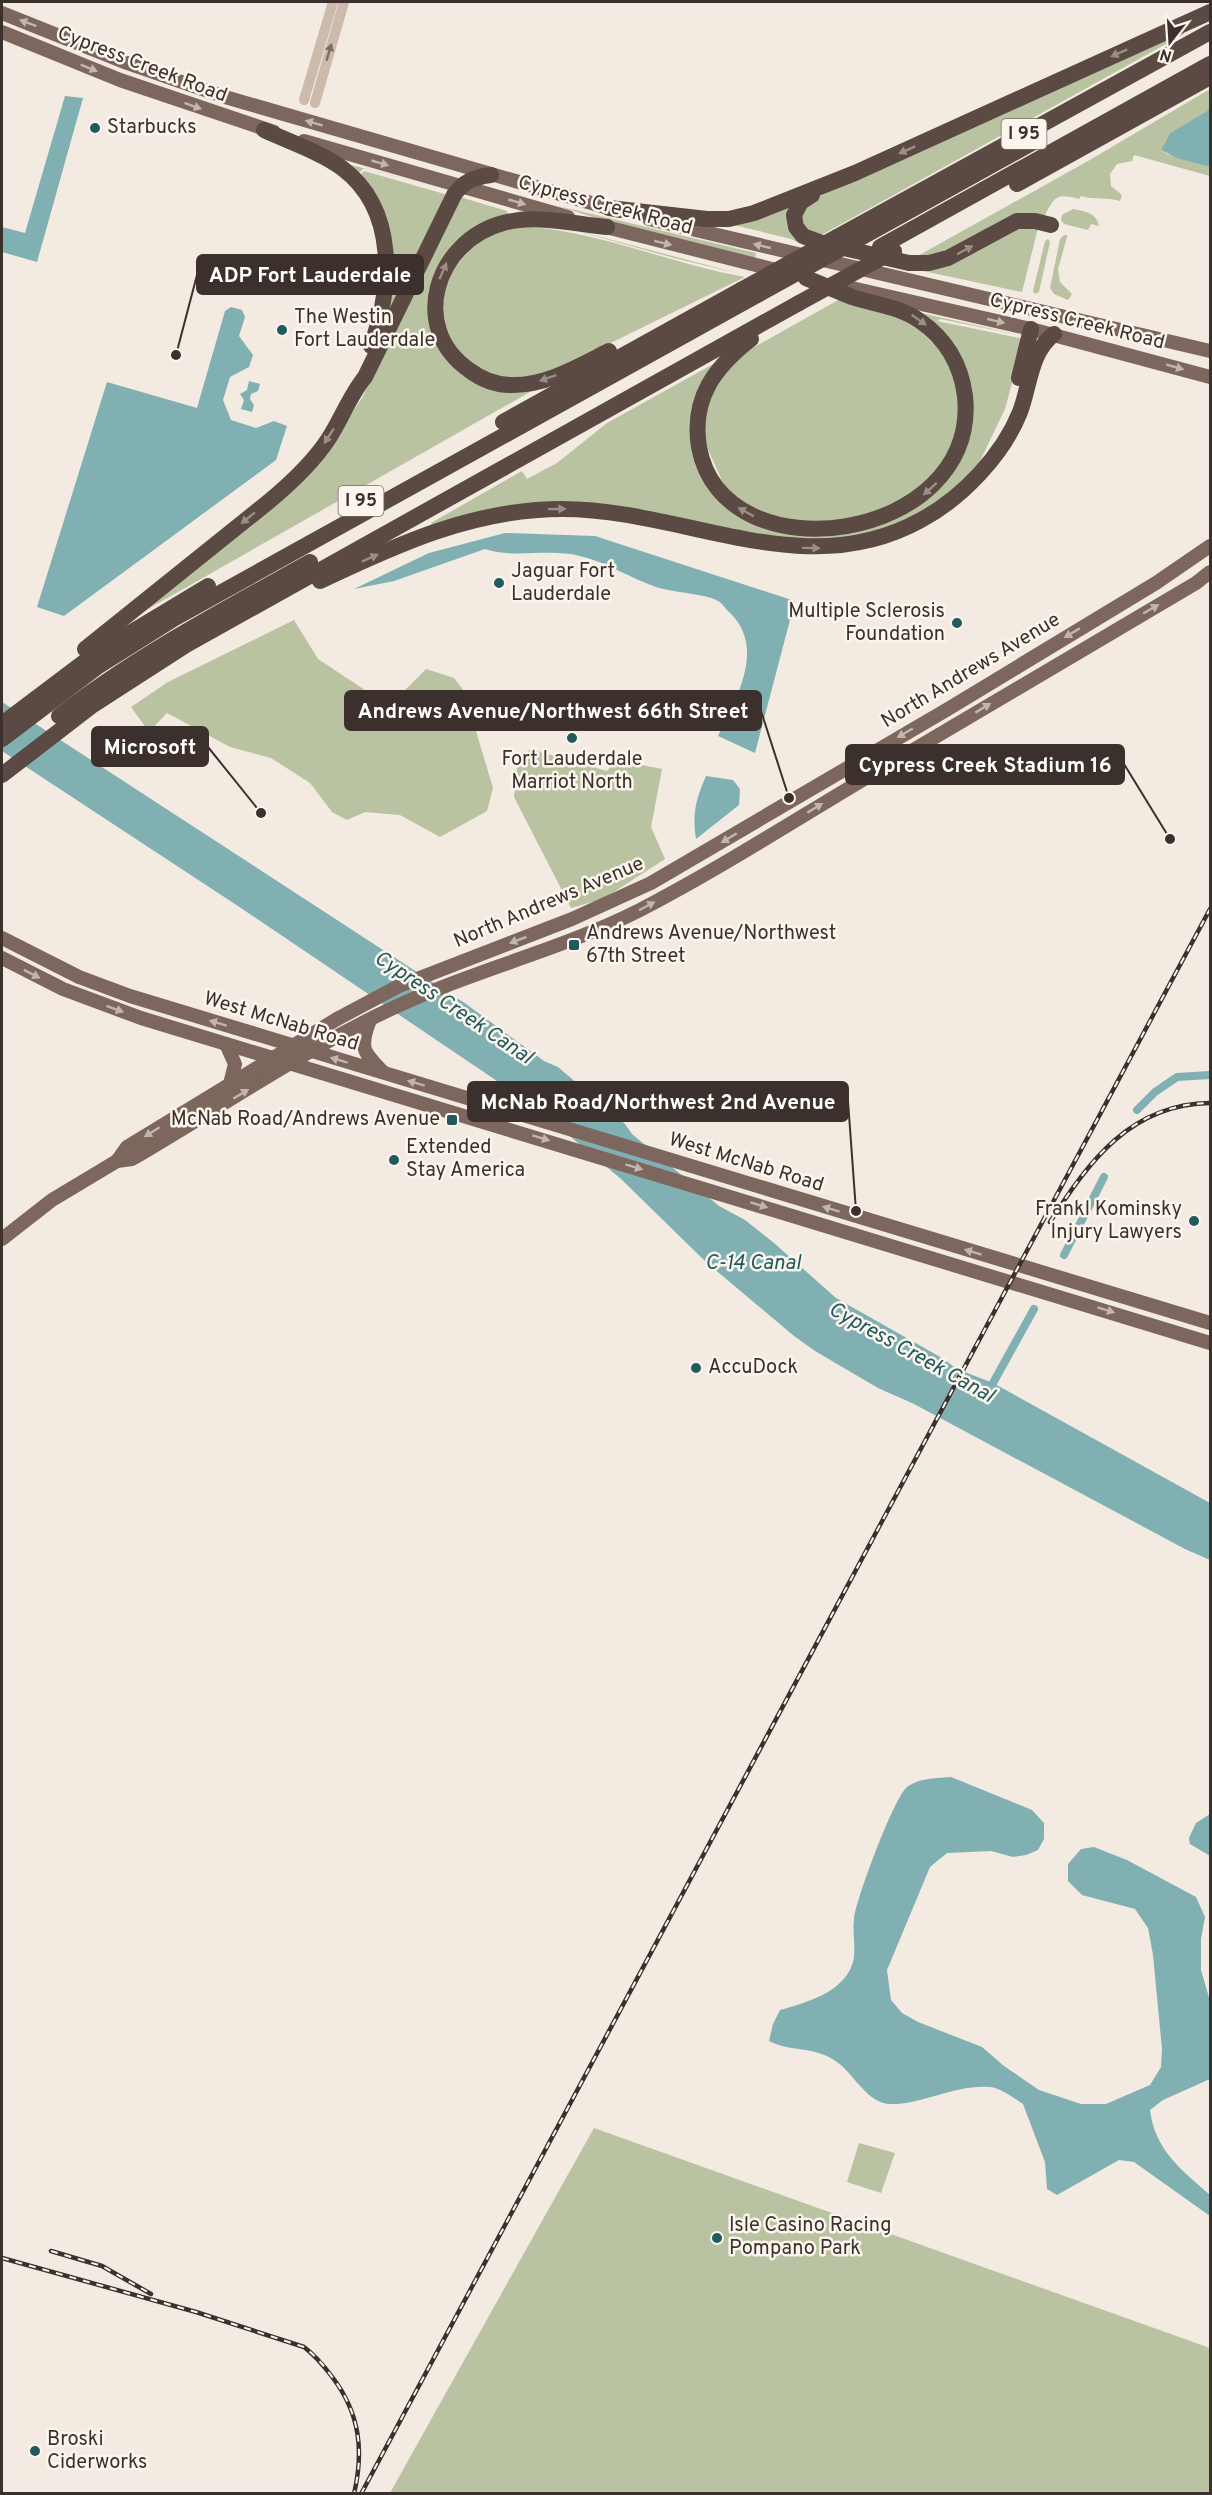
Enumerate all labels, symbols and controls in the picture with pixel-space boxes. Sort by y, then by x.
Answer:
north arrow [1140,12,1200,72]
one-way arrow [19,18,37,28]
street label: Cypress Creek Road [53,21,231,109]
one-way arrow [325,43,334,61]
text: N [1158,43,1175,66]
one-way arrow [1110,49,1127,58]
one-way arrow [81,63,99,73]
one-way arrow [184,101,202,111]
place label: Starbucks [107,115,197,141]
one-way arrow [305,118,323,127]
road number: I 95 [1002,119,1046,149]
marker: Starbucks [88,121,102,135]
one-way arrow [898,145,915,154]
one-way arrow [371,159,389,168]
street label: Cypress Creek Road [515,170,695,242]
one-way arrow [508,198,526,207]
one-way arrow [654,238,672,248]
one-way arrow [752,241,771,250]
one-way arrow [957,245,974,255]
callout: ADP Fort Lauderdale [197,255,423,294]
text: ADP Fort Lauderdale [209,263,411,290]
one-way arrow [439,263,448,280]
street label: Cypress Creek Road [987,288,1167,356]
place label: The Westin Fort Lauderdale [294,305,435,354]
one-way arrow [911,314,927,325]
one-way arrow [987,316,1005,326]
marker: The Westin Fort Lauderdale [275,323,289,337]
one-way arrow [1166,363,1184,372]
one-way arrow [539,374,557,383]
one-way arrow [324,428,335,445]
one-way arrow [922,482,937,496]
road number: I 95 [338,486,384,516]
one-way arrow [547,504,566,514]
one-way arrow [738,507,755,517]
one-way arrow [241,512,256,524]
one-way arrow [802,543,821,552]
one-way arrow [361,553,379,563]
place label: Jaguar Fort Lauderdale [511,559,615,608]
marker: Jaguar Fort Lauderdale [492,576,506,590]
place label: Multiple Sclerosis Foundation [788,599,945,648]
one-way arrow [1143,604,1159,615]
street label: North Andrews Avenue [877,607,1065,735]
marker: Multiple Sclerosis Foundation [950,616,964,630]
one-way arrow [1063,628,1080,638]
callout: Andrews Avenue/Northwest 66th Street [345,691,761,730]
text: Andrews Avenue/Northwest 66th Street [358,699,748,726]
one-way arrow [975,702,991,713]
callout: Microsoft [92,727,208,766]
one-way arrow [897,728,913,739]
marker: Fort Lauderdale Marriot North [565,731,579,745]
text: Microsoft [104,735,196,762]
callout: Cypress Creek Stadium 16 [846,745,1124,784]
place label: Fort Lauderdale Marriot North [501,747,643,796]
text: Cypress Creek Stadium 16 [858,753,1112,780]
one-way arrow [807,803,824,813]
one-way arrow [721,832,737,843]
street label: North Andrews Avenue [450,851,648,955]
one-way arrow [639,901,656,911]
place label: Andrews Avenue/Northwest 67th Street [586,921,836,970]
one-way arrow [508,935,526,945]
marker: Andrews Avenue/Northwest 67th Street [567,938,581,952]
water label: Cypress Creek Canal [368,945,539,1072]
one-way arrow [24,969,41,979]
street label: West McNab Road [200,986,362,1058]
one-way arrow [106,1005,124,1015]
one-way arrow [209,1018,227,1027]
one-way arrow [330,1055,348,1064]
one-way arrow [407,1078,425,1087]
callout: McNab Road/Northwest 2nd Avenue [468,1082,848,1121]
one-way arrow [233,1089,249,1100]
text: McNab Road/Northwest 2nd Avenue [481,1090,835,1117]
place label: McNab Road/Andrews Avenue [171,1107,440,1133]
marker: McNab Road/Andrews Avenue [445,1113,459,1127]
one-way arrow [144,1126,160,1137]
street label: West McNab Road [665,1127,827,1199]
one-way arrow [532,1134,550,1143]
place label: Extended Stay America [406,1135,525,1184]
marker: Extended Stay America [387,1153,401,1167]
one-way arrow [625,1162,643,1172]
place label: Frankl Kominsky Injury Lawyers [1035,1197,1182,1246]
one-way arrow [750,1201,768,1210]
one-way arrow [822,1204,840,1213]
marker: Frankl Kominsky Injury Lawyers [1187,1214,1201,1228]
one-way arrow [964,1247,982,1256]
water label: C-14 Canal [705,1250,803,1277]
water label: Cypress Creek Canal [823,1296,1000,1411]
one-way arrow [1097,1306,1115,1315]
place label: AccuDock [708,1355,798,1381]
marker: AccuDock [689,1361,703,1375]
place label: Isle Casino Racing Pompano Park [729,2213,892,2262]
marker: Isle Casino Racing Pompano Park [710,2231,724,2245]
place label: Broski Ciderworks [47,2427,147,2476]
marker: Broski Ciderworks [28,2444,42,2458]

